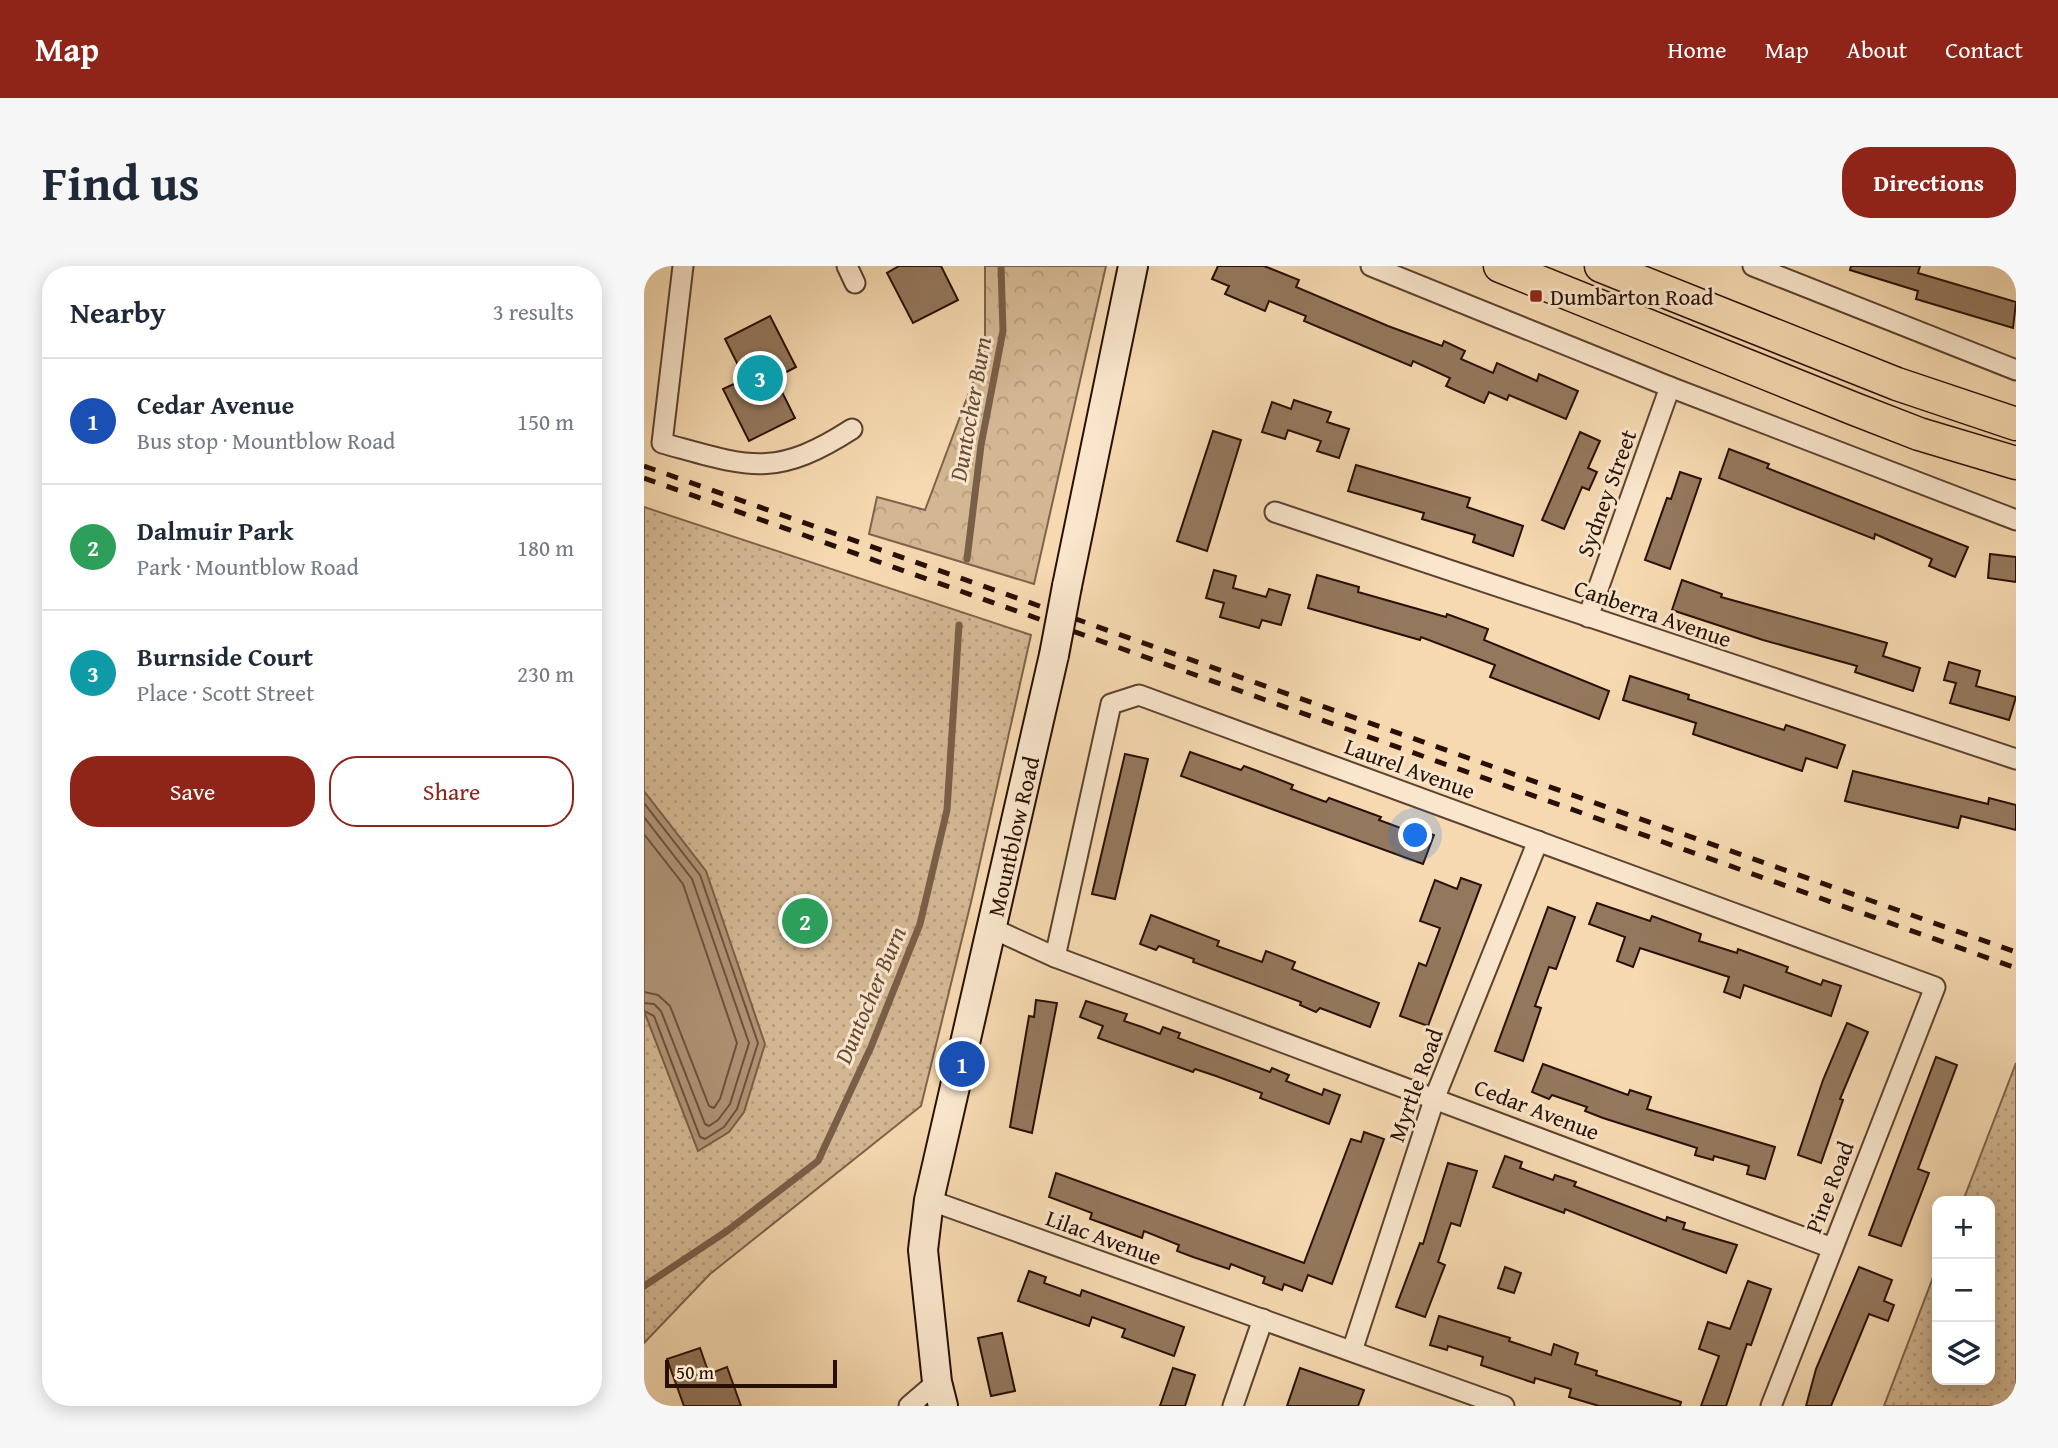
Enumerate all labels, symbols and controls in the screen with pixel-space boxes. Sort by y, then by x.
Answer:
text: Map [35,25,99,73]
text: Home [1668,32,1727,67]
text: Map [1765,32,1809,67]
text: About [1847,32,1907,67]
text: Contact [1945,32,2023,67]
text: Find us [42,146,200,218]
button: Directions [1842,147,2016,218]
place label: Dumbarton Road [1550,280,1714,313]
marker: Dumbarton Road [1528,288,1544,304]
text: Nearby [70,290,166,334]
text: 3 results [493,295,574,328]
water label: Duntocher Burn [940,334,1000,485]
pin: 3 [737,352,783,404]
text: Cedar Avenue [137,385,294,424]
text: 1 [87,405,99,438]
text: 150 m [517,405,574,438]
text: Bus stop · Mountblow Road [137,424,395,457]
street label: Sydney Street [1568,425,1644,561]
text: Dalmuir Park [137,511,293,550]
text: 2 [87,531,99,564]
text: 180 m [517,531,574,564]
text: Park · Mountblow Road [137,550,359,583]
street label: Canberra Avenue [1570,571,1736,655]
text: Burnside Court [137,637,313,676]
text: 3 [87,657,99,690]
text: 230 m [517,657,574,690]
text: Place · Scott Street [137,676,314,709]
street label: Laurel Avenue [1340,729,1480,807]
street label: Mountblow Road [978,752,1047,920]
button: Save [70,756,315,827]
button: Share [329,756,574,827]
your location [1398,818,1432,852]
pin: 2 [782,895,828,947]
water label: Duntocher Burn [825,921,915,1070]
street label: Myrtle Road [1379,1023,1451,1146]
pin: 1 [939,1038,985,1090]
street label: Cedar Avenue [1470,1070,1604,1148]
street label: Pine Road [1796,1136,1862,1238]
map controls [1932,1196,1995,1385]
button: + [1932,1196,1995,1259]
street label: Lilac Avenue [1042,1201,1166,1273]
button: − [1932,1259,1995,1322]
button: layers [1932,1322,1995,1385]
scale bar [665,1357,836,1389]
text: 50 m [676,1358,714,1386]

